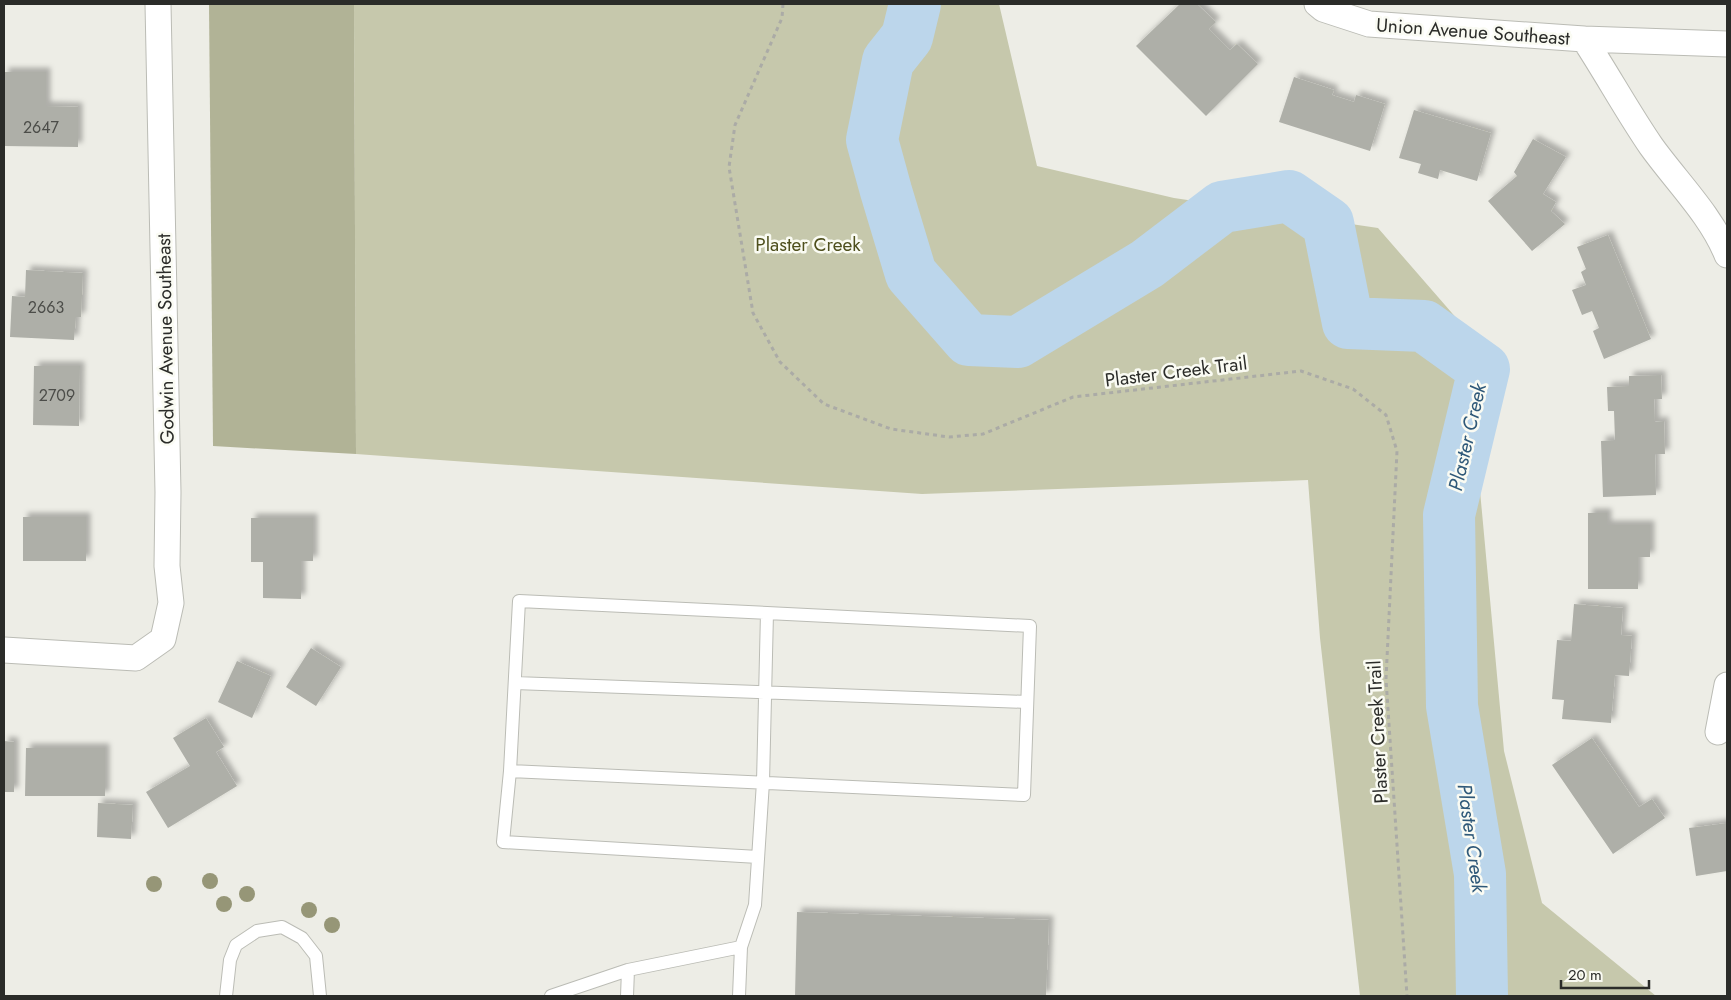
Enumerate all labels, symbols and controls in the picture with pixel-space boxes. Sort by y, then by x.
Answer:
street label: Union Avenue Southeast [1375,11,1571,52]
house number: 2647 [23,116,60,139]
park label: Plaster Creek [755,231,861,258]
street label: Godwin Avenue Southeast [150,233,181,445]
house number: 2663 [28,296,64,319]
street label: Plaster Creek Trail [1103,349,1249,394]
water label: Plaster Creek [1441,379,1494,494]
house number: 2709 [39,384,75,407]
street label: Plaster Creek Trail [1360,660,1395,804]
water label: Plaster Creek [1450,782,1494,896]
scale bar [1561,958,1648,990]
text: 20 m [1568,964,1602,986]

